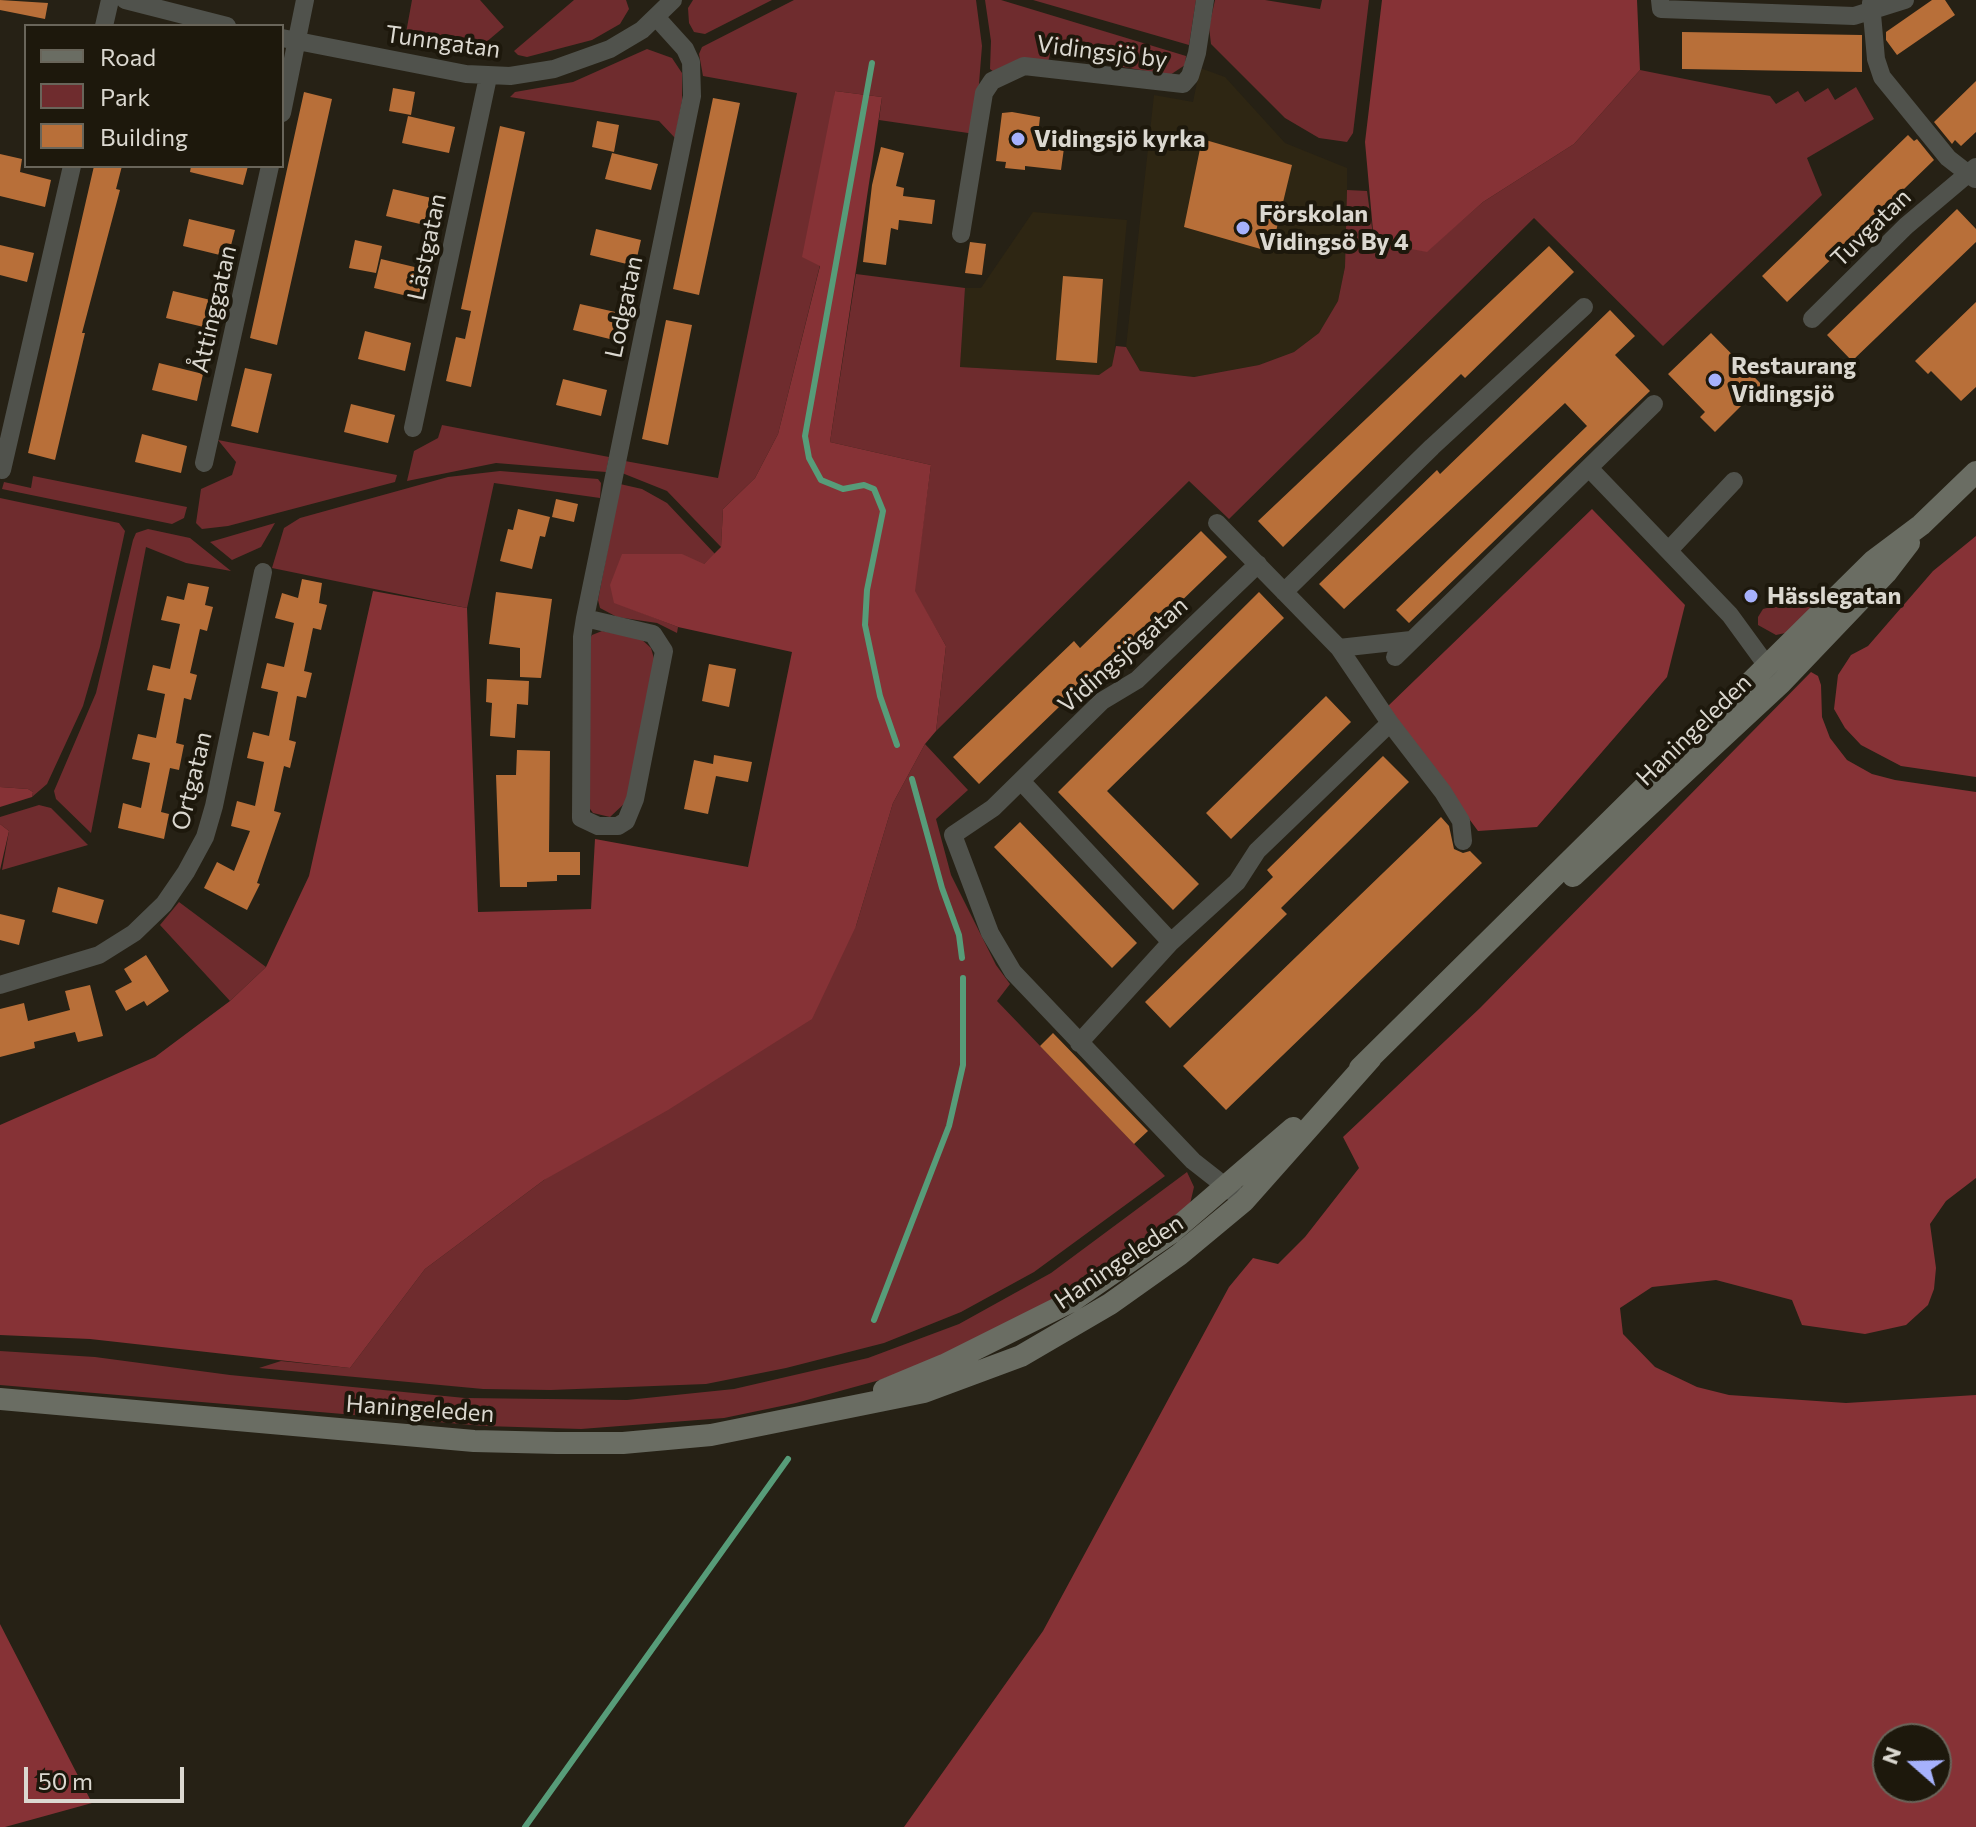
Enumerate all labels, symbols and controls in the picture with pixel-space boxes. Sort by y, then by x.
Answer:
street label: Tunngatan [384,20,502,64]
legend [24,24,284,168]
street label: Vidingsjö by [1035,30,1169,74]
text: Road [100,42,156,71]
text: Park [100,82,150,111]
text: Building [100,122,188,151]
place label: Vidingsjö kyrka [1034,125,1206,153]
marker: Vidingsjö kyrka [1009,130,1027,148]
street label: Tuvgatan [1825,183,1917,273]
street label: Lästgatan [402,191,452,303]
place label: Förskolan Vidingsö By 4 [1259,200,1409,256]
marker: Förskolan Vidingsö By 4 [1234,219,1252,237]
street label: Åttinggatan [185,243,243,375]
street label: Lodgatan [599,253,649,361]
place label: Restaurang Vidingsjö [1731,352,1856,408]
marker: Restaurang Vidingsjö [1706,371,1724,389]
place label: Hässlegatan [1767,582,1901,610]
marker: Hässlegatan [1742,587,1760,605]
street label: Vidingsjögatan [1052,591,1194,719]
street label: Haningeleden [1631,668,1757,792]
street label: Ortgatan [166,729,218,833]
street label: Haningeleden [1049,1208,1189,1316]
street label: Haningeleden [345,1389,495,1429]
north arrow [1872,1723,1952,1803]
text: N [1875,1743,1906,1768]
scale bar [28,1751,188,1801]
text: 50 m [38,1766,93,1795]

